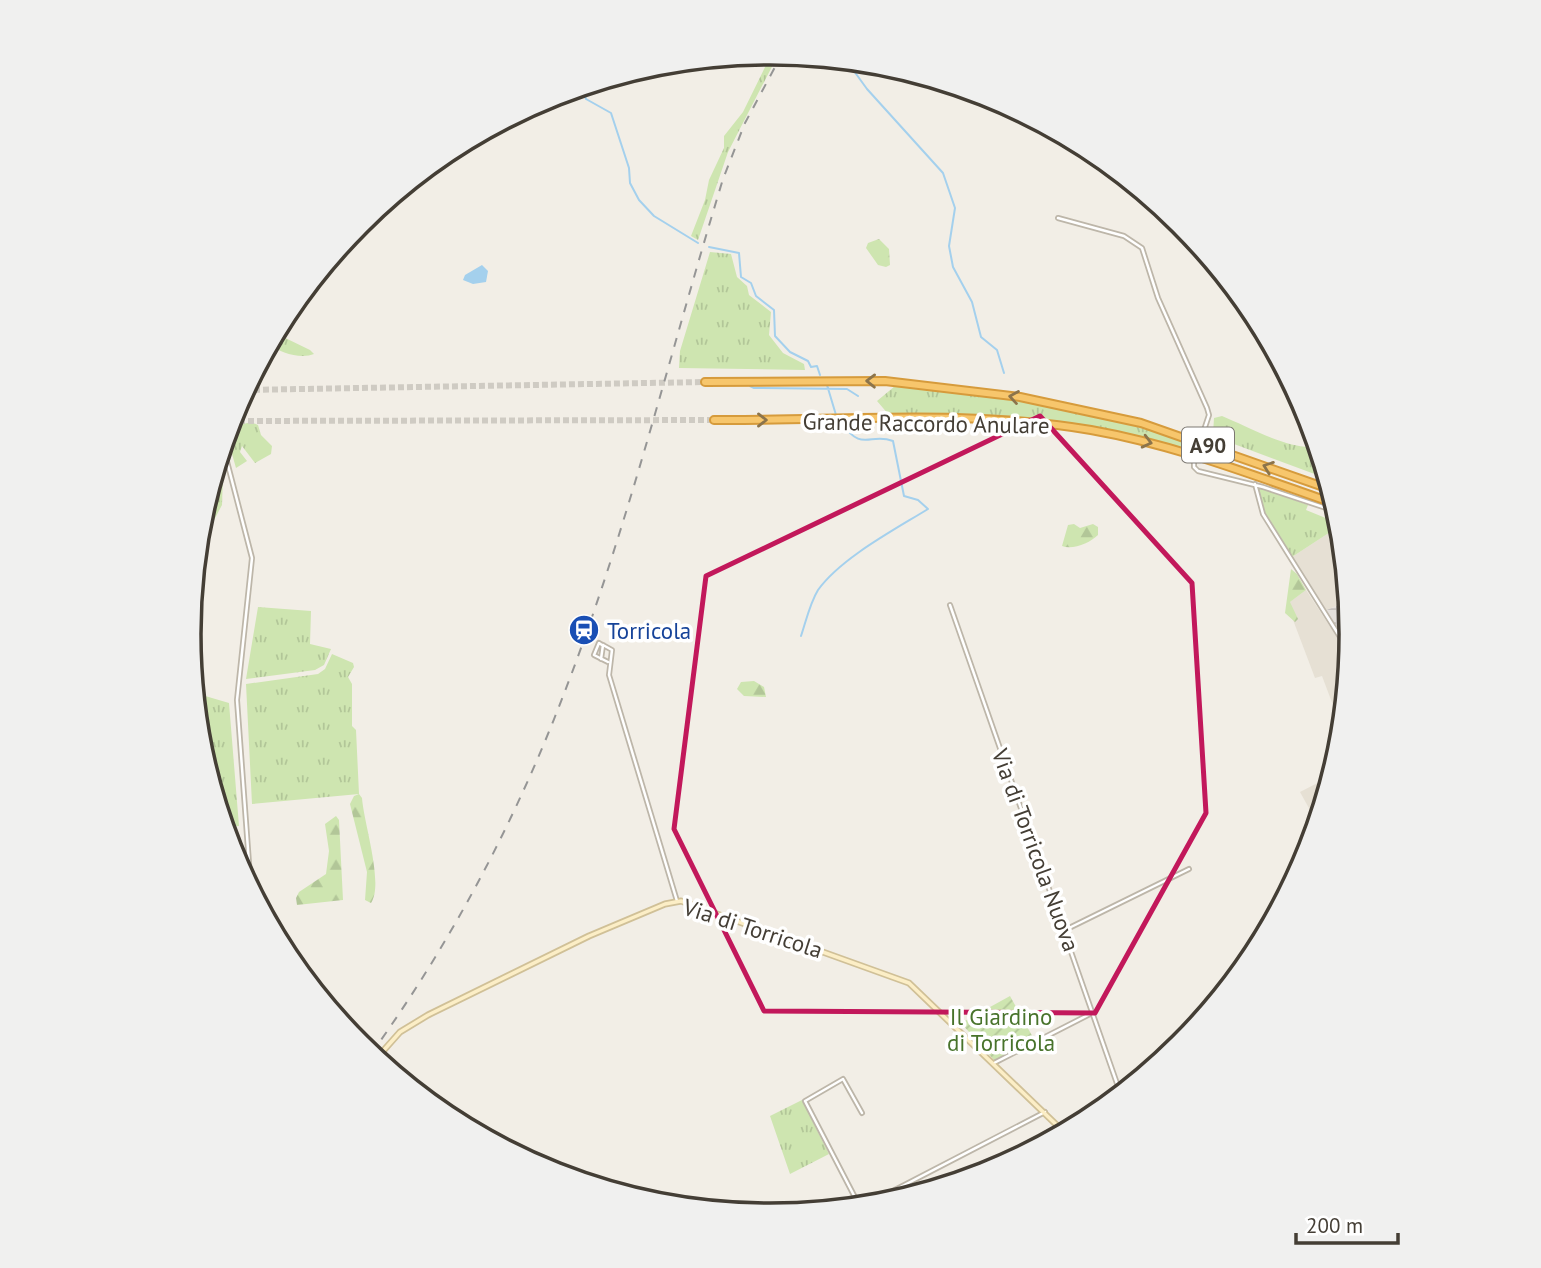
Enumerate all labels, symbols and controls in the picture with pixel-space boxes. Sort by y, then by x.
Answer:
one-way arrow [866,373,876,389]
one-way arrow [1008,389,1020,404]
street label: Grande Raccordo Anulare [802,406,1050,440]
one-way arrow [757,412,767,428]
road number: A90 [1182,428,1234,462]
one-way arrow [1140,434,1152,448]
one-way arrow [1262,461,1274,475]
station icon: Torricola [567,613,601,647]
place label: Torricola [607,616,691,645]
street label: Via di Torricola Nuova [986,744,1086,955]
street label: Via di Torricola [679,891,826,964]
park label: Il Giardino di Torricola [947,1002,1055,1057]
scale bar [1296,1202,1398,1246]
text: 200 m [1306,1212,1363,1239]

